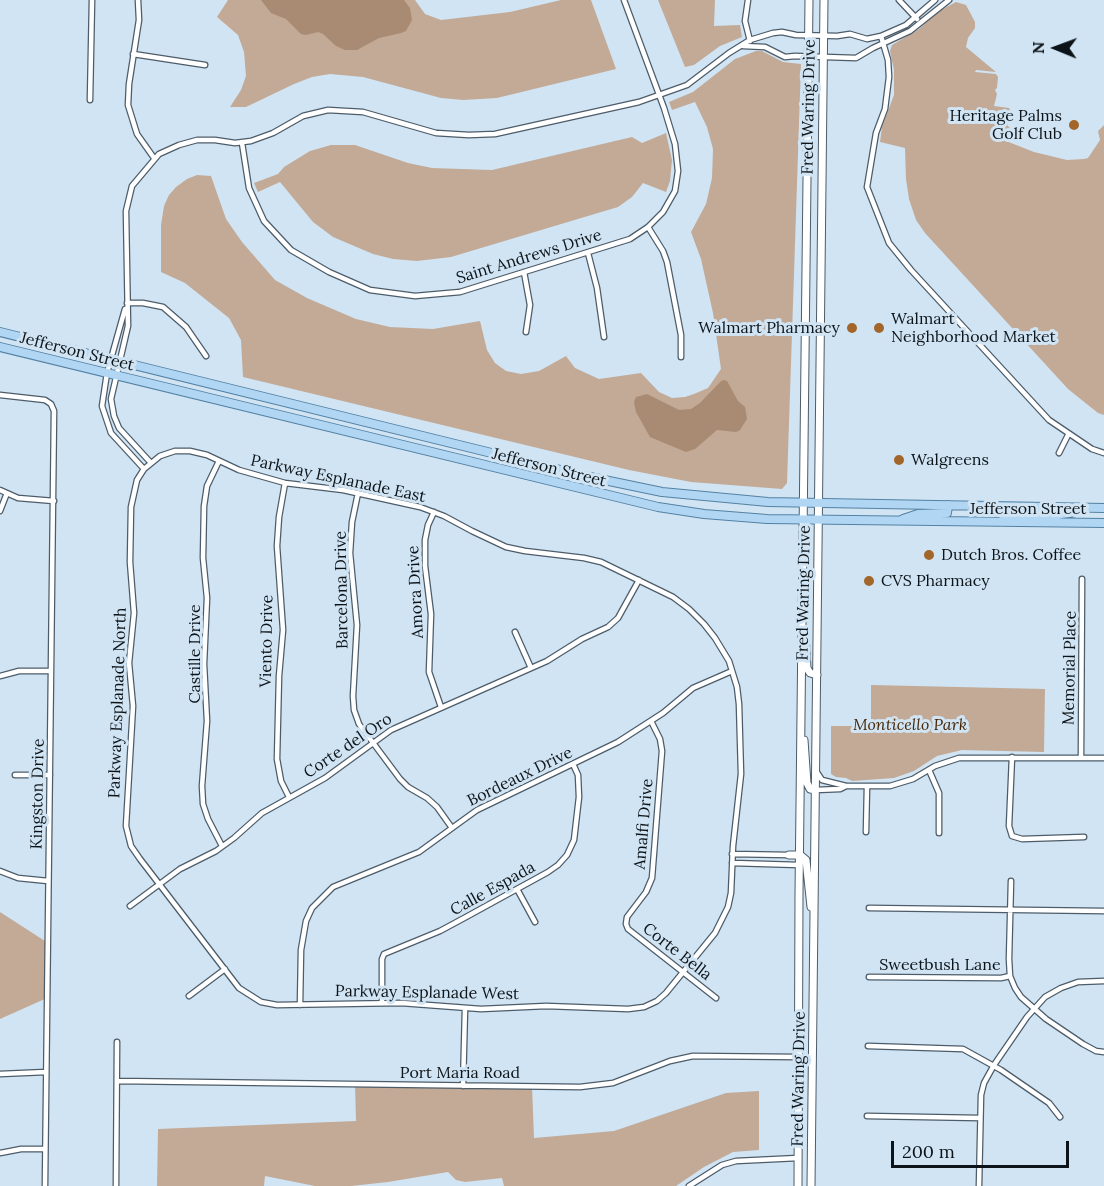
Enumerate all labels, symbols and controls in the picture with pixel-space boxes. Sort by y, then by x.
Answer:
north arrow [1026,18,1086,78]
street label: Fred Waring Drive [798,39,820,175]
text: N [1028,41,1048,54]
place label: Heritage Palms Golf Club [950,106,1062,144]
marker: Heritage Palms Golf Club [1067,118,1081,132]
street label: Saint Andrews Drive [454,226,604,288]
place label: Walmart Neighborhood Market [891,309,1056,347]
place label: Walmart Pharmacy [698,318,840,338]
marker: Walmart Pharmacy [845,321,859,335]
marker: Walmart Neighborhood Market [872,321,886,335]
street label: Jefferson Street [18,329,136,375]
street label: Jefferson Street [490,445,608,491]
place label: Walgreens [911,450,989,470]
street label: Parkway Esplanade East [249,451,427,507]
marker: Walgreens [892,453,906,467]
street label: Jefferson Street [970,499,1086,519]
street label: Fred Waring Drive [793,525,815,661]
street label: Barcelona Drive [331,531,353,649]
street label: Amora Drive [404,545,428,639]
place label: Dutch Bros. Coffee [941,545,1081,565]
marker: Dutch Bros. Coffee [922,548,936,562]
place label: CVS Pharmacy [881,571,990,591]
marker: CVS Pharmacy [862,574,876,588]
street label: Viento Drive [257,594,277,688]
street label: Castille Drive [185,604,205,704]
street label: Parkway Esplanade North [105,607,131,799]
street label: Memorial Place [1059,611,1081,725]
street label: Corte del Oro [300,709,396,783]
park label: Monticello Park [853,715,967,735]
street label: Kingston Drive [27,738,49,850]
street label: Bordeaux Drive [464,743,576,811]
street label: Amalfi Drive [630,778,658,870]
street label: Calle Espada [447,858,539,920]
street label: Corte Bella [639,919,715,985]
street label: Sweetbush Lane [879,955,1001,975]
street label: Parkway Esplanade West [335,982,519,1004]
street label: Fred Waring Drive [788,1011,810,1147]
street label: Port Maria Road [400,1063,520,1083]
scale bar [894,1129,1072,1167]
text: 200 m [902,1140,955,1163]

